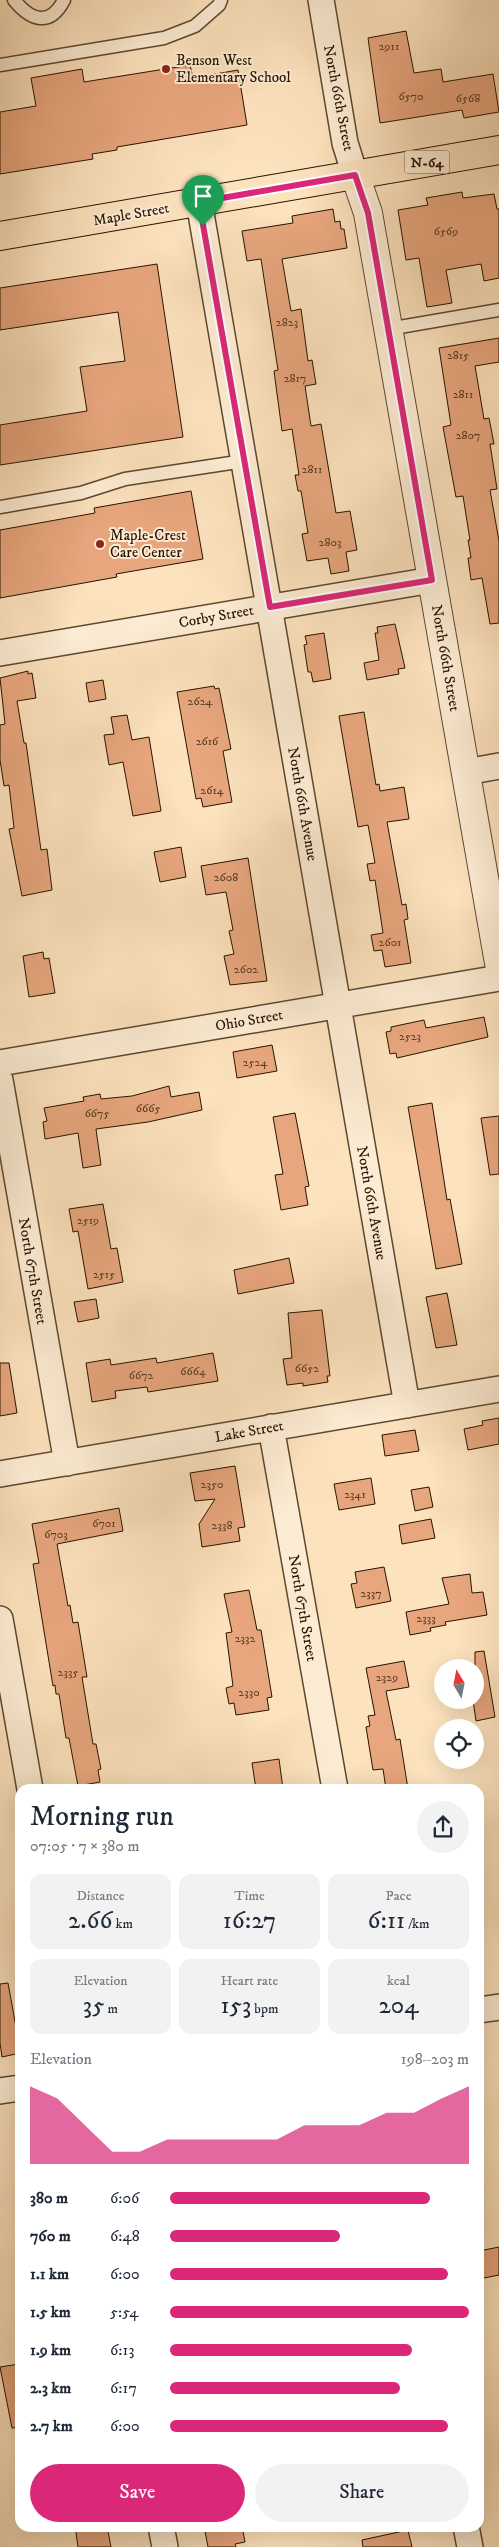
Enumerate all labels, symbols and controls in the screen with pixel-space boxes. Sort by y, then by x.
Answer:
house number: 2911 [379,39,399,54]
street label: North 66th Street [319,43,358,153]
place label: Benson West Elementary School [176,51,291,87]
marker: Benson West Elementary School [160,63,172,75]
house number: 6570 [399,89,424,104]
house number: 6568 [456,91,480,106]
road number: N-64 [404,150,450,173]
pin [182,175,224,226]
icon: arrive [189,182,217,210]
street label: Maple Street [92,198,171,231]
house number: 6569 [434,224,458,239]
house number: 2823 [276,315,298,330]
house number: 2815 [447,348,469,363]
house number: 2817 [284,371,306,386]
house number: 2811 [453,387,473,402]
house number: 2807 [456,428,480,443]
house number: 2811 [302,462,322,477]
place label: Maple-Crest Care Center [110,526,186,562]
house number: 2803 [319,535,341,550]
marker: Maple-Crest Care Center [94,538,106,550]
street label: Corby Street [177,601,255,632]
street label: North 66th Street [427,603,464,713]
house number: 2624 [188,694,214,709]
house number: 2616 [196,734,219,749]
street label: North 66th Avenue [283,746,322,863]
house number: 2614 [200,783,225,798]
house number: 2608 [214,870,238,885]
house number: 2601 [379,935,401,950]
house number: 2602 [234,962,258,977]
street label: Ohio Street [214,1005,285,1036]
house number: 2523 [399,1029,421,1044]
house number: 2524 [243,1055,268,1070]
house number: 6665 [136,1101,160,1116]
house number: 6675 [85,1106,109,1121]
street label: North 66th Avenue [352,1145,391,1262]
house number: 2519 [77,1213,99,1228]
street label: North 67th Street [14,1216,51,1326]
house number: 2515 [93,1267,115,1282]
house number: 6652 [295,1361,319,1376]
house number: 6664 [180,1364,207,1379]
house number: 6672 [129,1368,153,1383]
street label: Lake Street [213,1416,285,1447]
house number: 2350 [201,1477,223,1492]
house number: 2341 [344,1487,366,1502]
house number: 6701 [92,1516,116,1531]
house number: 2338 [212,1518,232,1533]
house number: 6703 [44,1527,68,1542]
street label: North 67th Street [284,1553,321,1663]
house number: 2337 [360,1586,382,1601]
house number: 2333 [416,1611,436,1626]
house number: 2332 [235,1631,255,1646]
north arrow [434,1659,484,1709]
map controls [434,1659,484,1769]
house number: 2335 [58,1665,78,1680]
house number: 2329 [376,1670,398,1685]
house number: 2330 [238,1685,260,1700]
button: locate [434,1719,484,1769]
text: Morning run [30,1799,174,1834]
button: share [417,1801,469,1853]
text: 07:05 · 7 × 380 m [30,1836,139,1856]
text: Distance [76,1887,125,1905]
text: Time [234,1887,265,1905]
text: Pace [386,1887,411,1905]
text: 2.66 [68,1905,113,1936]
text: 16:27 [223,1905,276,1936]
text: 6:11 [367,1905,405,1936]
text: km [113,1915,133,1933]
text: /km [405,1915,430,1933]
text: Elevation [73,1972,128,1990]
text: Heart rate [221,1972,278,1990]
text: kcal [387,1972,410,1990]
text: 35 [83,1990,105,2021]
text: 153 [221,1990,251,2021]
text: 204 [378,1990,419,2021]
text: m [105,2000,118,2018]
text: bpm [251,2000,278,2018]
text: Elevation [30,2049,92,2069]
text: 198–203 m [401,2049,469,2069]
text: 380 m [30,2188,68,2208]
text: 6:06 [110,2188,139,2208]
text: 760 m [30,2226,71,2246]
text: 6:48 [110,2226,140,2246]
text: 1.1 km [30,2264,69,2284]
text: 6:00 [110,2264,140,2284]
text: 1.5 km [30,2302,71,2322]
text: 5:54 [110,2302,138,2322]
text: 1.9 km [30,2340,71,2360]
text: 6:13 [110,2340,134,2360]
text: 2.3 km [30,2378,71,2398]
text: 6:17 [110,2378,137,2398]
text: 2.7 km [30,2416,73,2436]
text: 6:00 [110,2416,140,2436]
button: Save [30,2464,245,2522]
button: Share [255,2464,469,2522]

